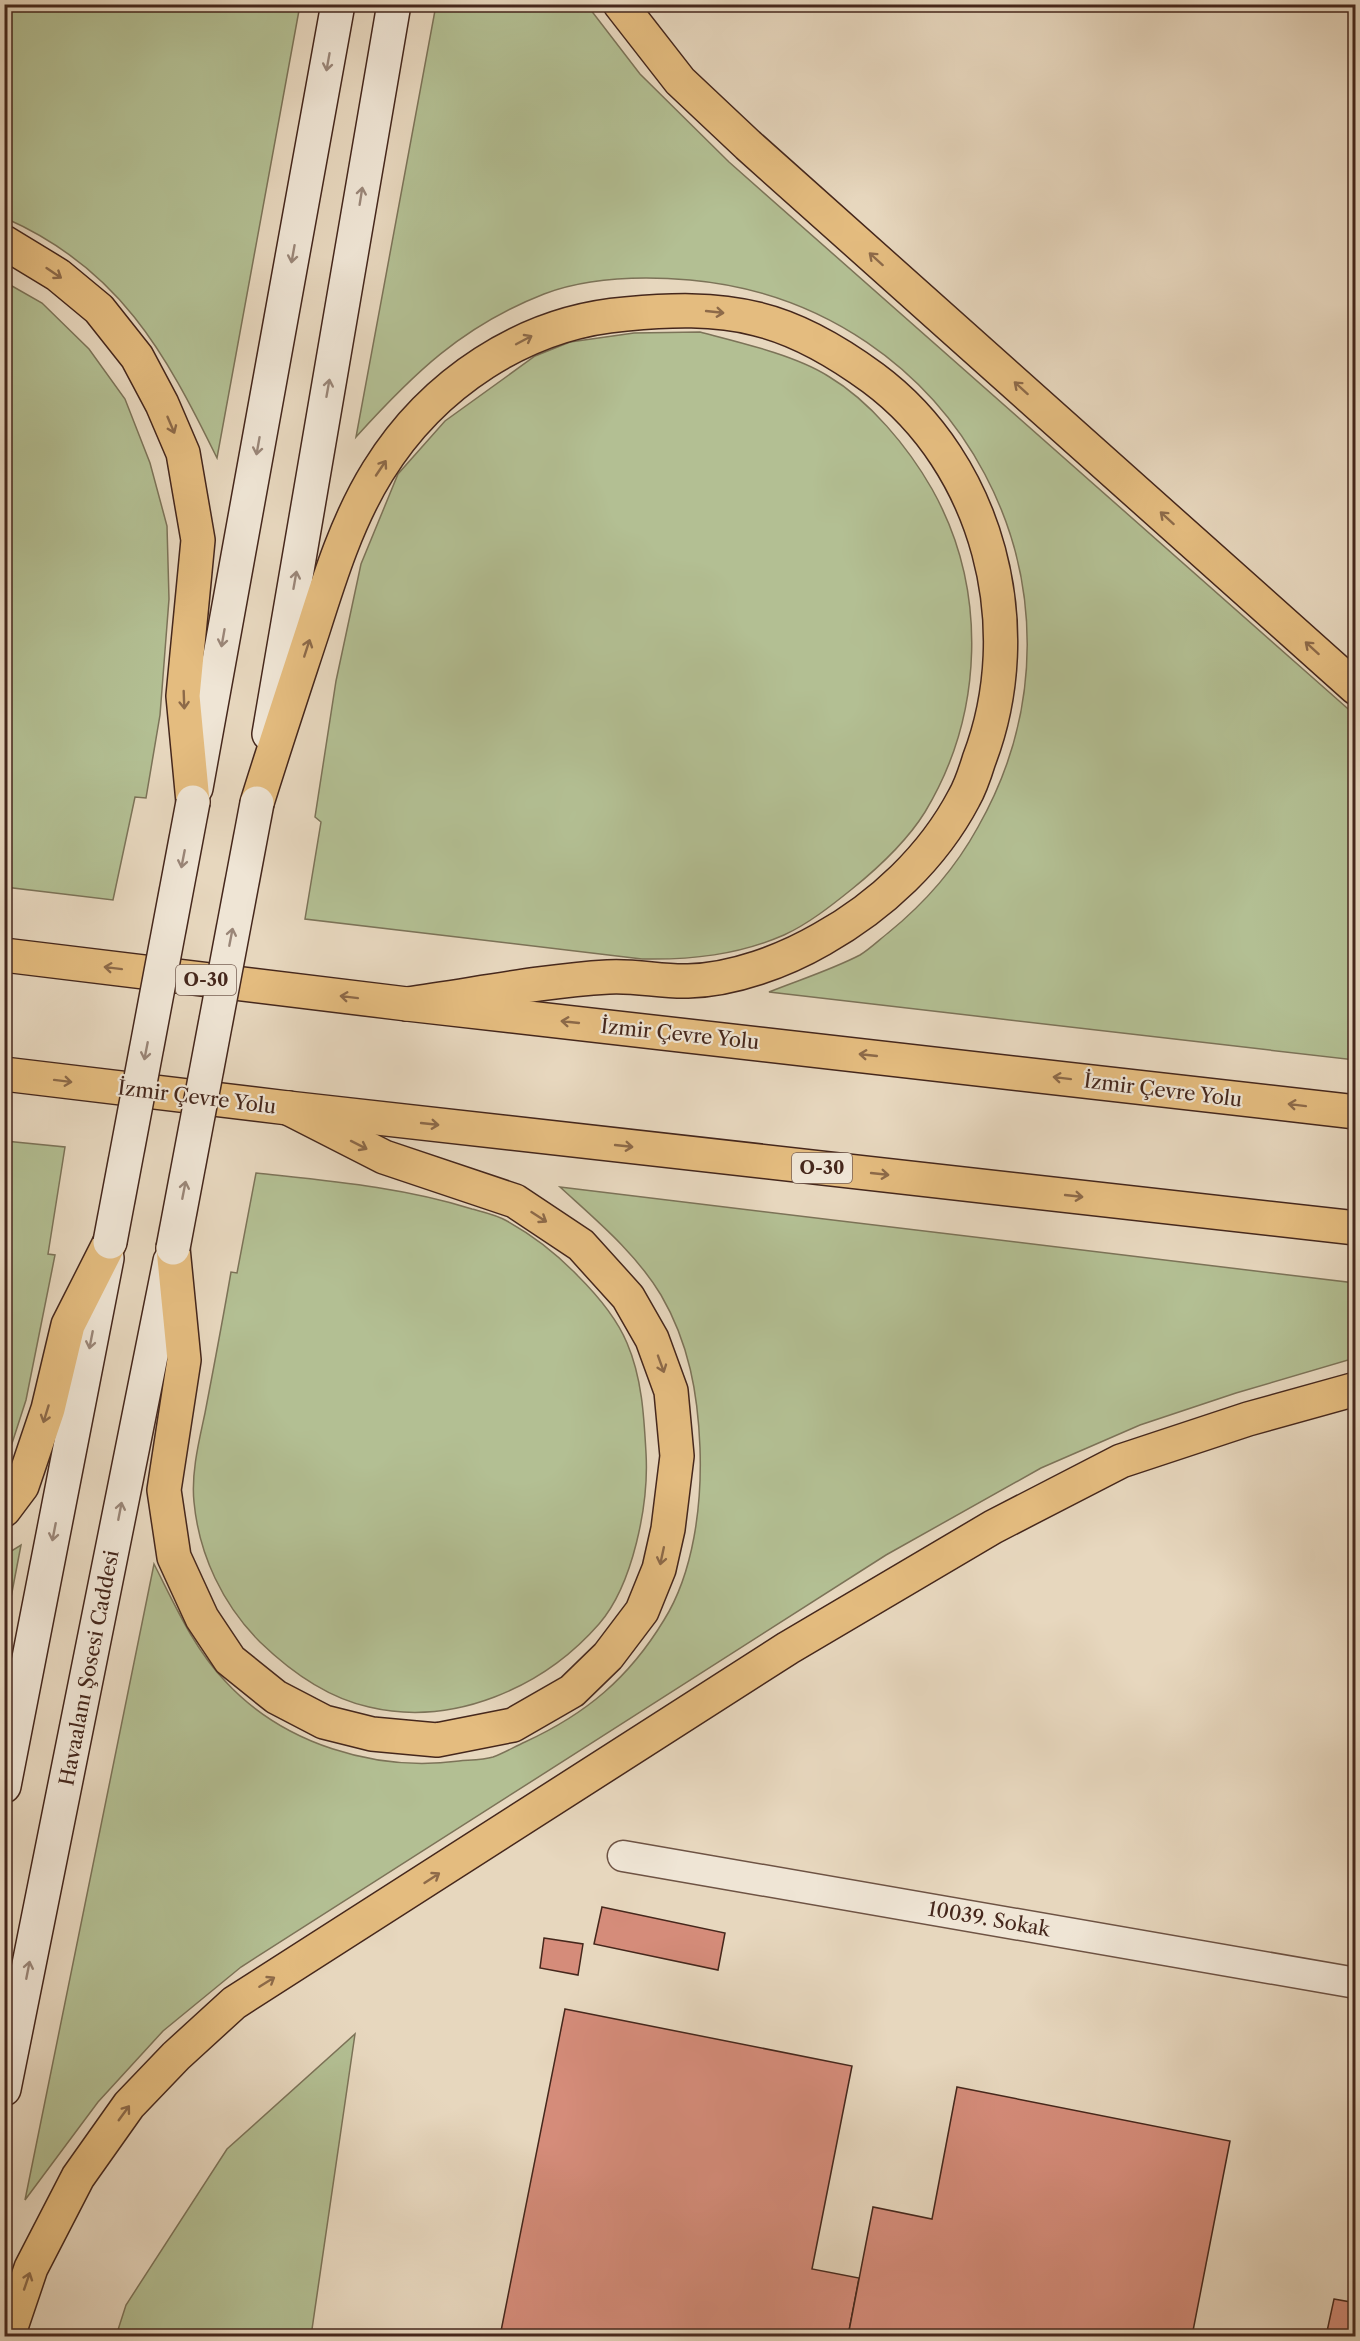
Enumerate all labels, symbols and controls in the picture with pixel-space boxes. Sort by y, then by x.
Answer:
one-way arrow [322,52,333,71]
one-way arrow [355,186,366,206]
one-way arrow [287,244,298,263]
one-way arrow [869,252,884,266]
one-way arrow [45,267,62,279]
one-way arrow [705,307,725,318]
one-way arrow [515,334,533,345]
one-way arrow [323,379,334,398]
one-way arrow [1014,381,1029,395]
one-way arrow [166,415,177,434]
one-way arrow [252,436,263,455]
one-way arrow [375,460,387,477]
one-way arrow [1160,511,1175,525]
one-way arrow [290,571,301,590]
one-way arrow [217,627,228,647]
one-way arrow [302,639,313,658]
one-way arrow [1305,641,1320,655]
one-way arrow [178,689,189,709]
one-way arrow [177,849,188,868]
one-way arrow [226,927,237,947]
one-way arrow [104,963,124,974]
road number: O-30 [176,965,236,995]
one-way arrow [339,991,359,1002]
street label: İzmir Çevre Yolu [600,1013,761,1054]
one-way arrow [561,1016,581,1027]
one-way arrow [140,1040,151,1060]
one-way arrow [859,1049,879,1060]
street label: İzmir Çevre Yolu [1082,1067,1244,1112]
one-way arrow [1053,1072,1072,1083]
street label: İzmir Çevre Yolu [116,1074,278,1119]
one-way arrow [52,1076,72,1087]
one-way arrow [1288,1100,1308,1111]
one-way arrow [419,1119,439,1130]
one-way arrow [350,1139,368,1151]
one-way arrow [613,1141,633,1152]
road number: O-30 [792,1153,852,1183]
one-way arrow [870,1169,890,1180]
one-way arrow [179,1181,190,1201]
one-way arrow [1063,1191,1083,1202]
one-way arrow [530,1212,547,1224]
one-way arrow [85,1330,96,1350]
one-way arrow [657,1354,668,1372]
one-way arrow [40,1404,51,1423]
one-way arrow [115,1501,127,1520]
one-way arrow [48,1522,59,1541]
one-way arrow [656,1546,668,1565]
street label: Havaalanı Şosesi Caddesi [54,1548,124,1788]
one-way arrow [423,1871,440,1884]
street label: 10039. Sokak [926,1896,1053,1942]
one-way arrow [23,1960,34,1980]
one-way arrow [258,1976,275,1988]
one-way arrow [117,2105,130,2121]
one-way arrow [22,2272,33,2291]

